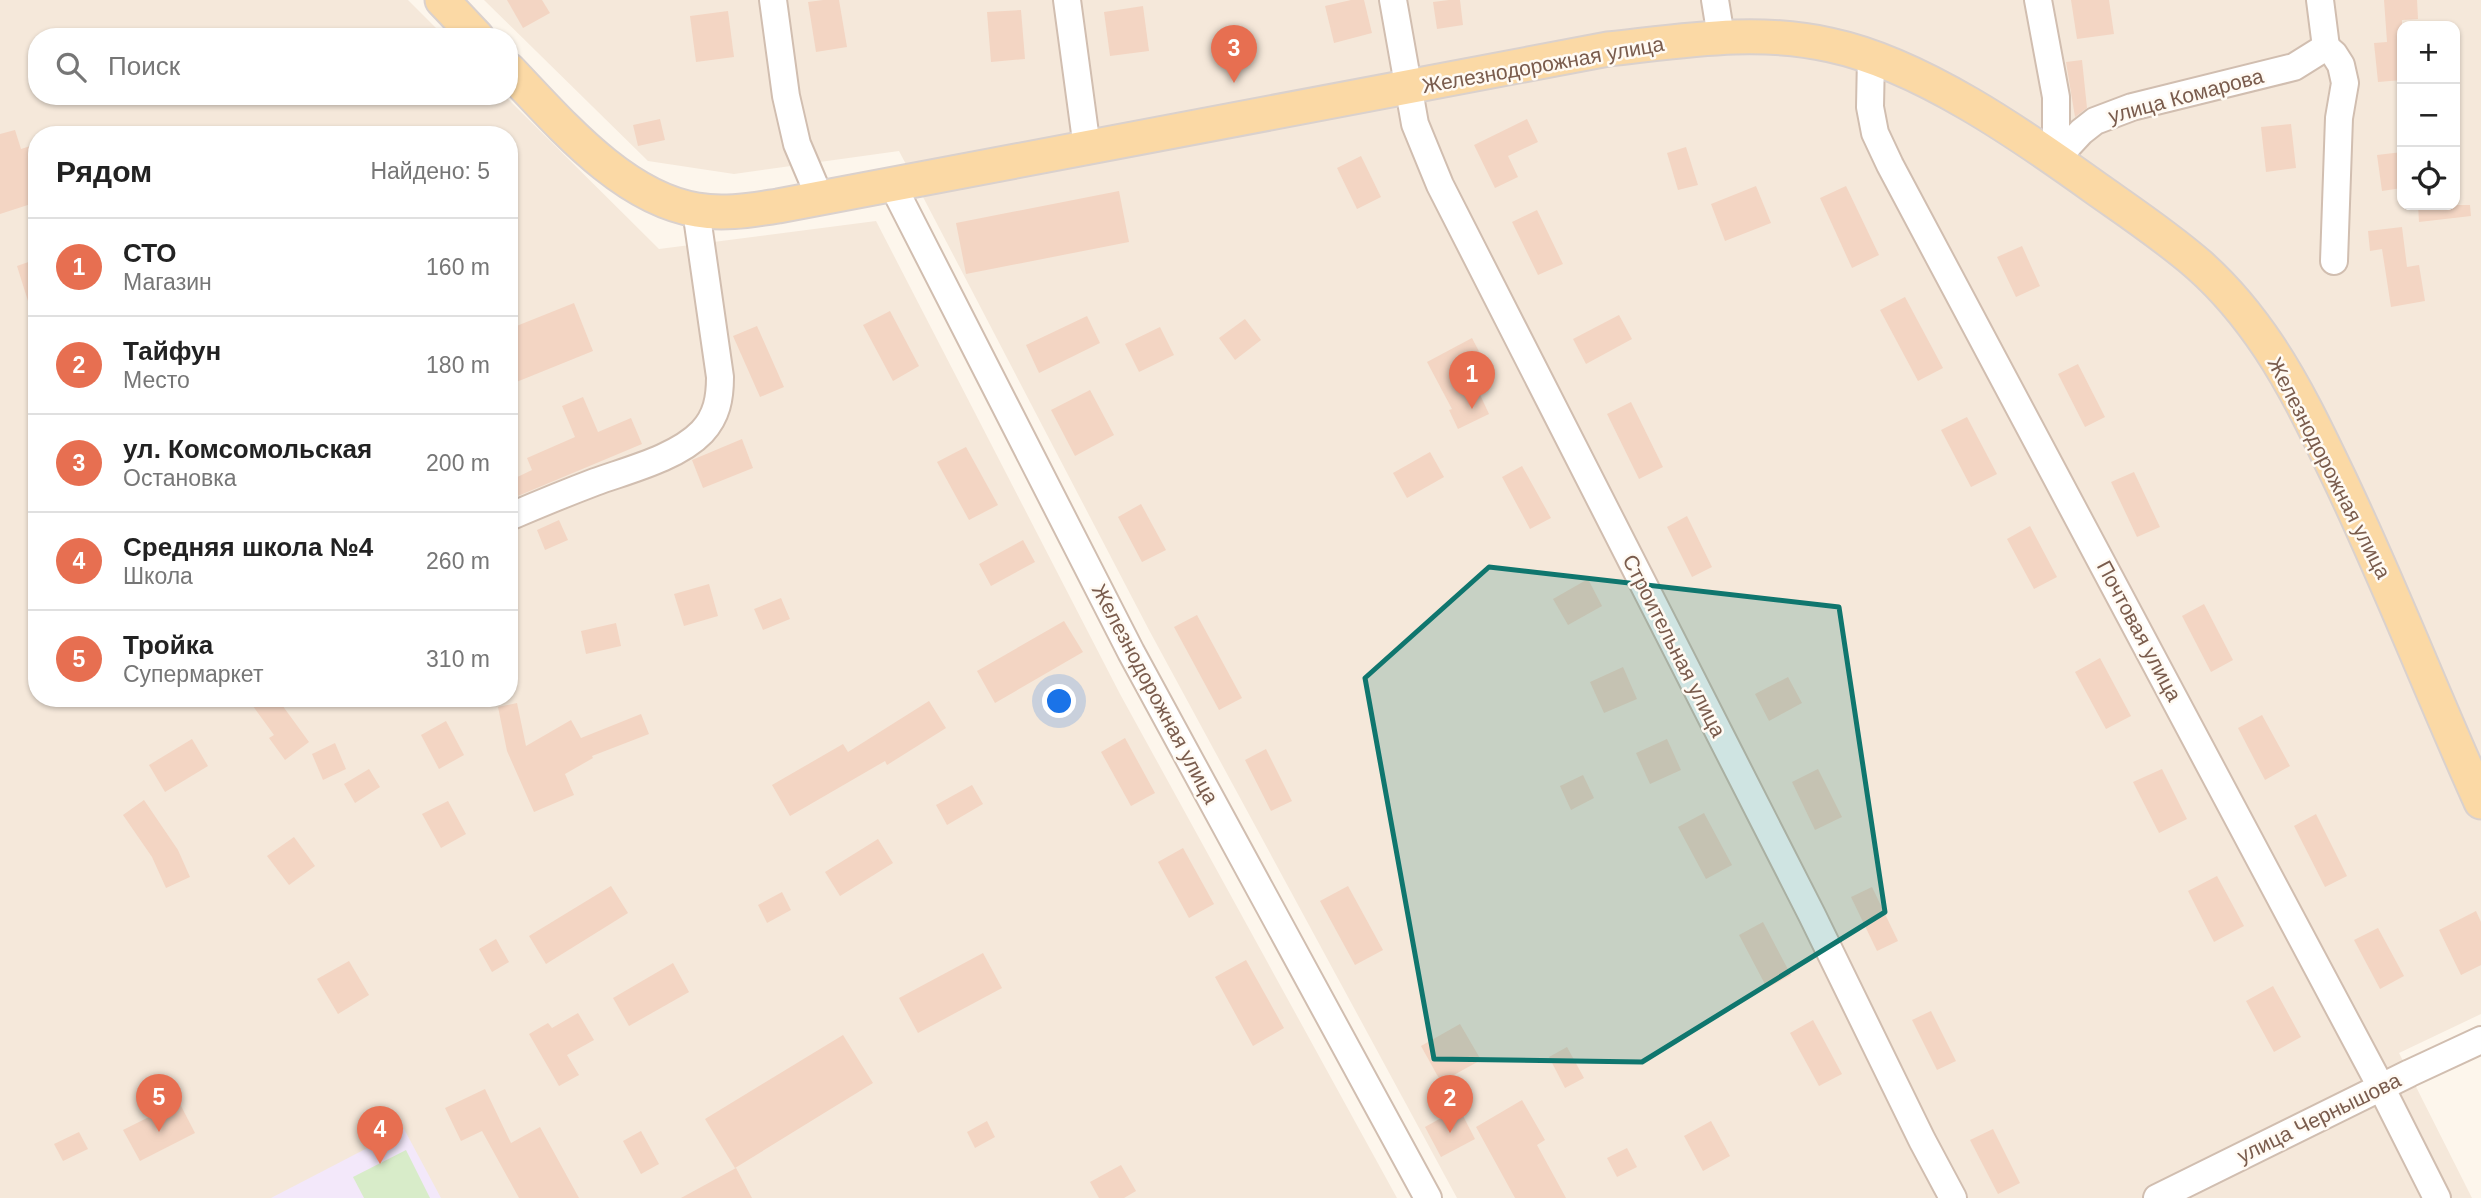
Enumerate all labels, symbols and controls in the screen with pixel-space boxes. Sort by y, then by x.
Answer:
map controls [2397,21,2460,210]
button: + [2397,21,2460,84]
pin: 3 [1211,25,1257,83]
search box [28,28,518,105]
street label: Железнодорожная улица [1420,32,1666,97]
icon: search [52,48,90,86]
text: Поиск [108,51,180,81]
street label: улица Комарова [2106,64,2266,127]
button: − [2397,84,2460,147]
button: locate [2397,147,2460,210]
text: Рядом [56,155,152,188]
text: Найдено: 5 [370,158,490,184]
text: СТО [123,238,177,268]
text: 1 [73,254,85,280]
text: 160 m [426,254,490,280]
text: Магазин [123,269,212,295]
text: Тайфун [123,336,221,366]
pin: 1 [1449,351,1495,409]
text: 2 [73,352,85,378]
text: 180 m [426,352,490,378]
street label: Железнодорожная улица [2264,353,2396,583]
text: Место [123,367,190,393]
text: ул. Комсомольская [123,434,372,464]
text: 3 [73,450,85,476]
text: 200 m [426,450,490,476]
text: Остановка [123,465,237,491]
text: Средняя школа №4 [123,532,373,562]
text: 4 [73,548,85,574]
text: 260 m [426,548,490,574]
street label: Строительная улица [1618,551,1731,741]
street label: Почтовая улица [2093,557,2186,705]
text: Школа [123,563,193,589]
street label: Железнодорожная улица [1088,580,1223,808]
text: Тройка [123,630,213,660]
text: 5 [73,646,85,672]
text: 310 m [426,646,490,672]
text: Супермаркет [123,661,263,687]
your location [1042,684,1076,718]
street label: улица Чернышова [2233,1068,2404,1167]
pin: 5 [136,1074,182,1132]
pin: 2 [1427,1075,1473,1133]
pin: 4 [357,1106,403,1164]

